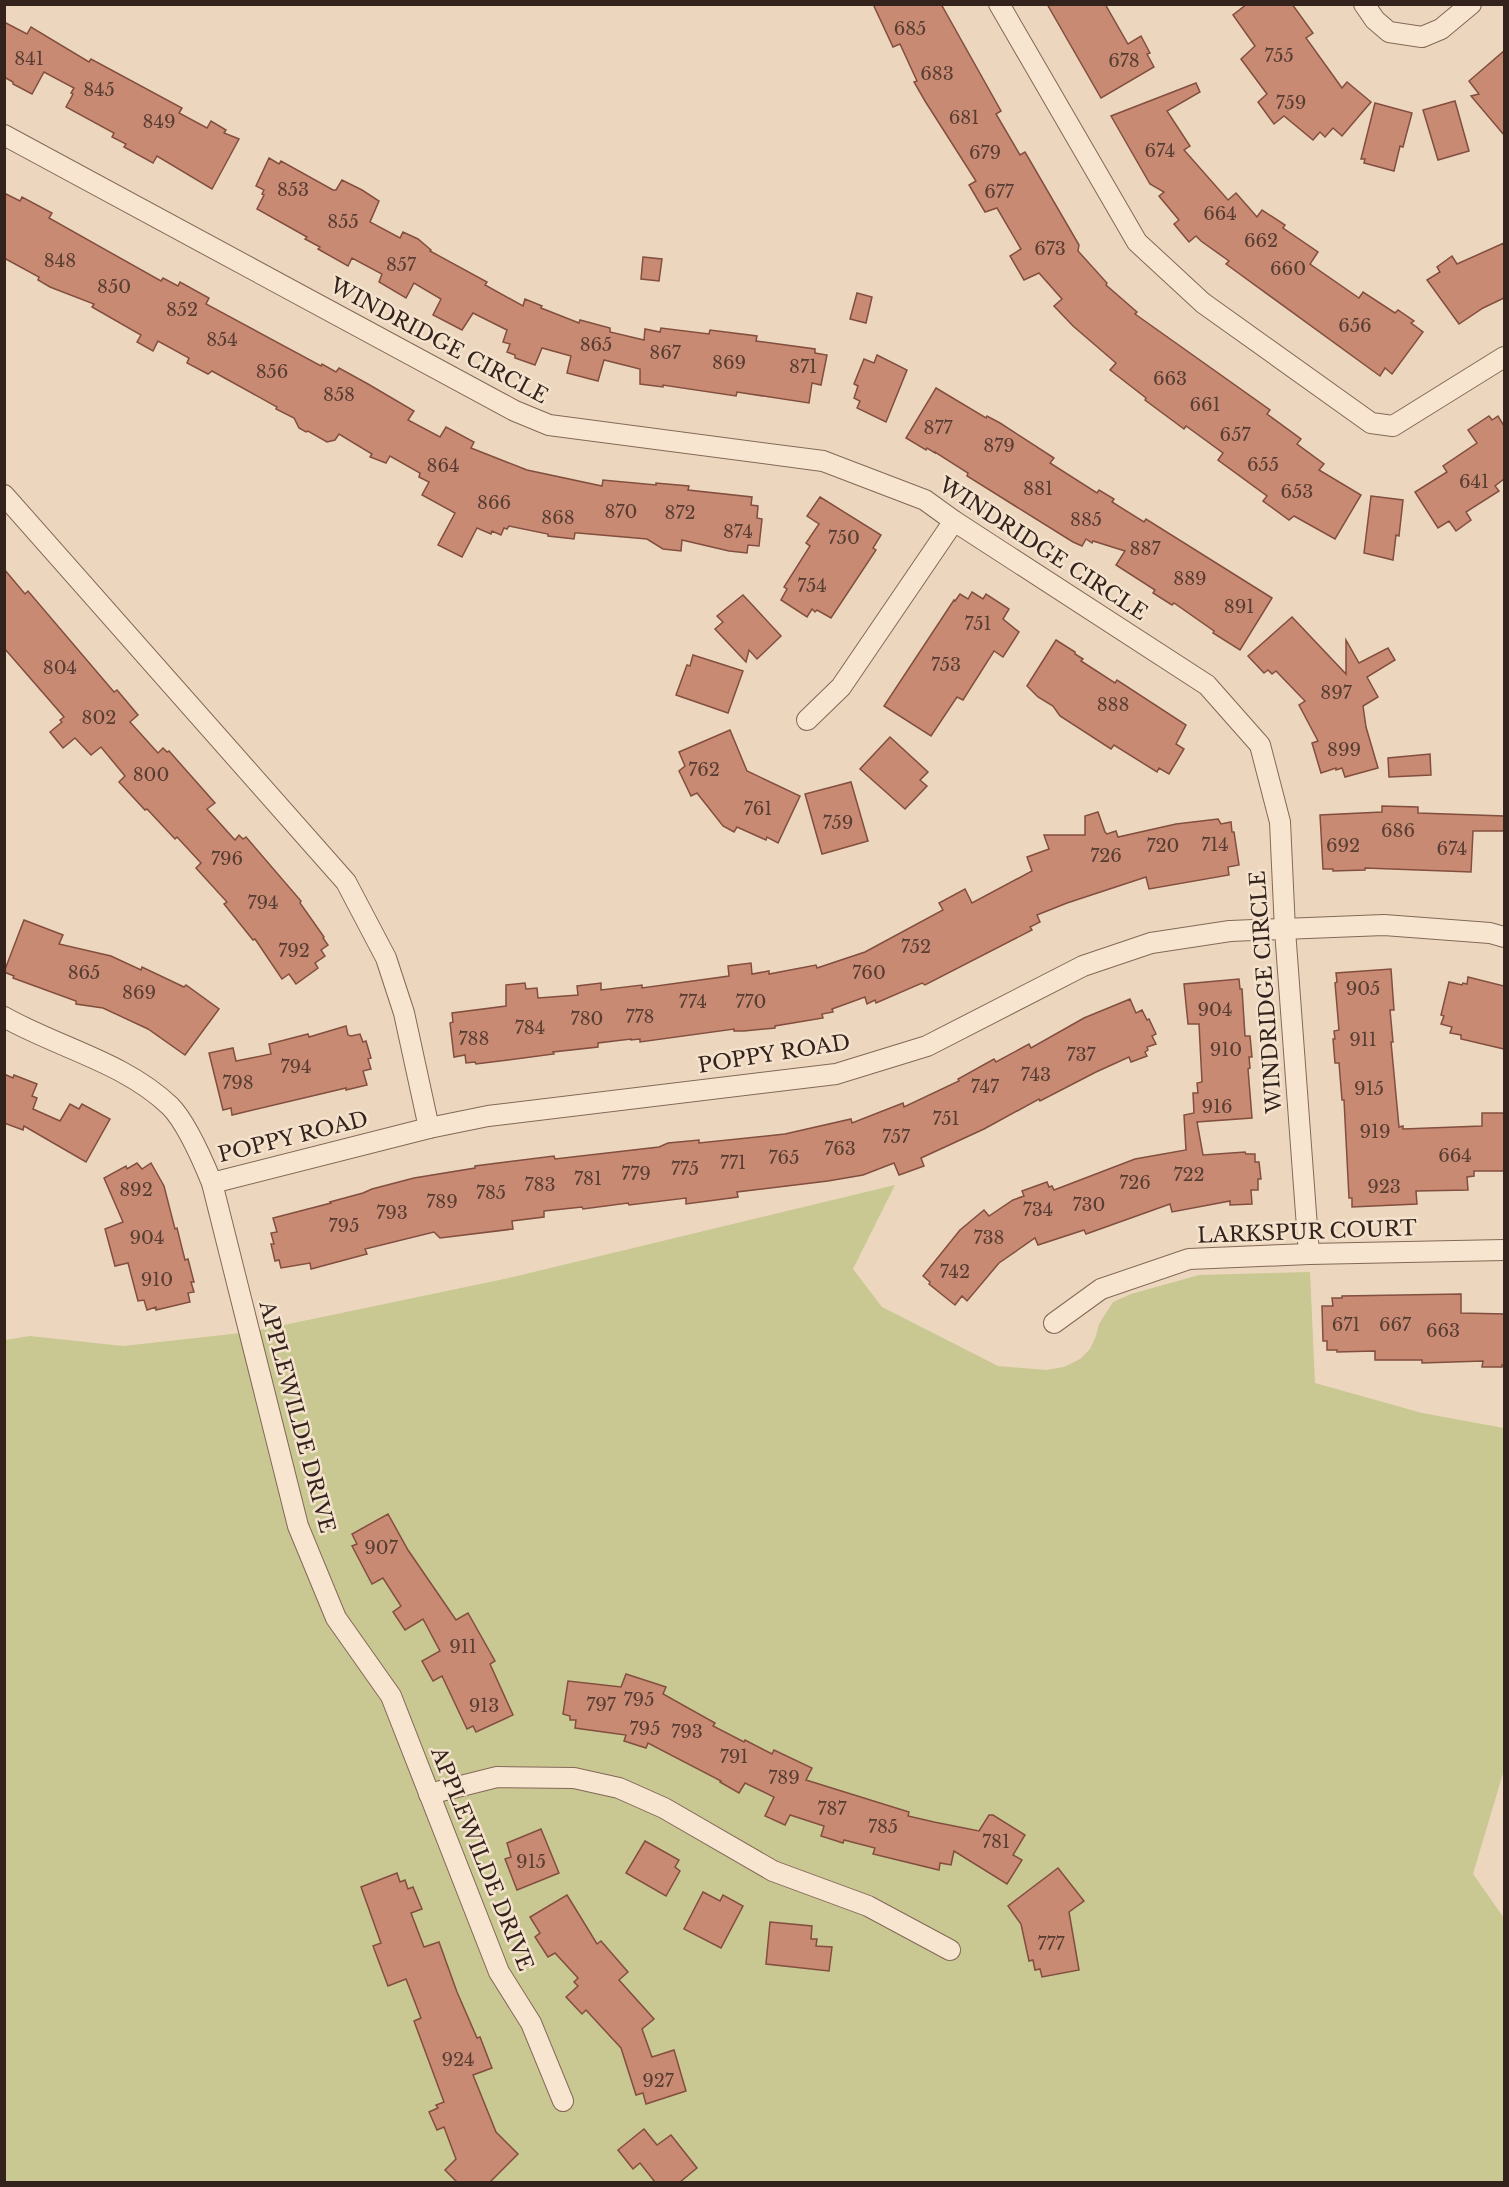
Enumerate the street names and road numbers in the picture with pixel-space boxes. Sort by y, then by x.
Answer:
street label: WINDRIDGE CIRCLE [325,272,552,410]
street label: WINDRIDGE CIRCLE [933,471,1152,626]
street label: WINDRIDGE CIRCLE [1245,870,1288,1115]
street label: POPPY ROAD [696,1029,852,1079]
street label: POPPY ROAD [215,1106,371,1168]
street label: LARKSPUR COURT [1197,1215,1417,1249]
street label: APPLEWILDE DRIVE [253,1297,340,1536]
street label: APPLEWILDE DRIVE [425,1742,539,1975]

